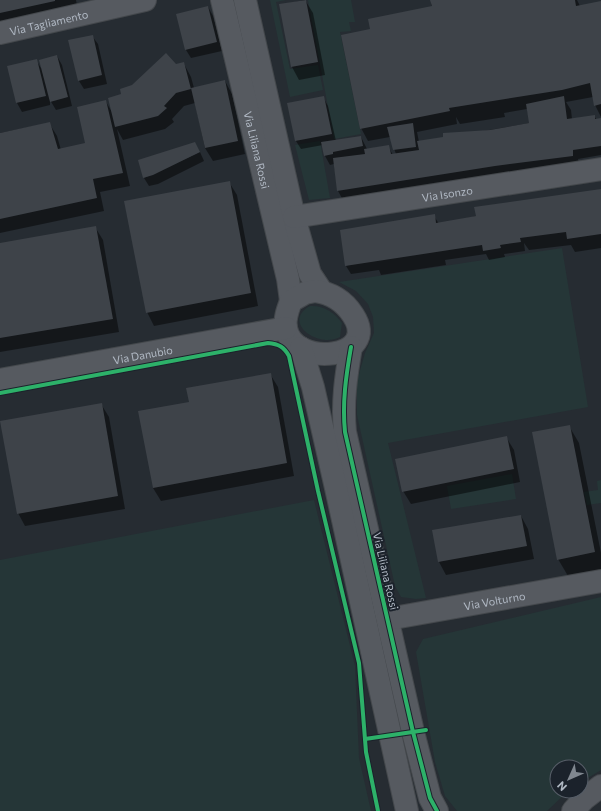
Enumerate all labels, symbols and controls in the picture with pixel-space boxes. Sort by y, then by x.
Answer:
street label: Via Tagliamento [8,7,90,37]
street label: Via Liliana Rossi [242,110,273,190]
street label: Via Isonzo [421,183,474,203]
street label: Via Danubio [112,342,174,366]
street label: Via Liliana Rossi [371,531,401,611]
street label: Via Volturno [462,588,527,612]
north arrow [549,759,589,799]
text: N [554,779,569,794]

